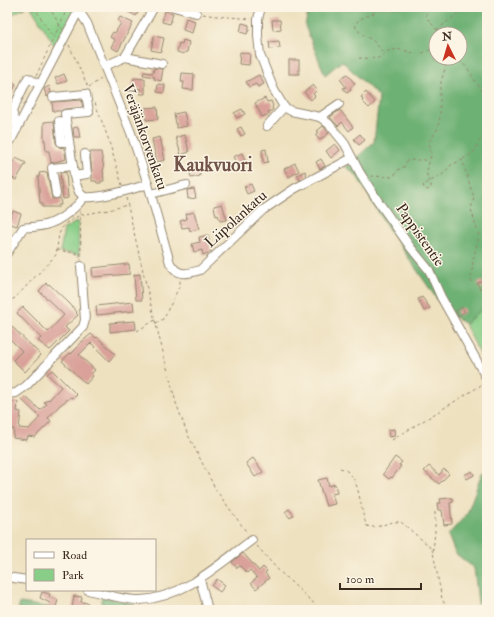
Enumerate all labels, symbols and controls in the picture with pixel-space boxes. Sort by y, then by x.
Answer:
north arrow [428,26,468,66]
text: N [441,30,454,44]
street label: Veräjänkorvenkatu [118,82,172,193]
district label: Kaukvuori [173,153,253,177]
street label: Liipolankatu [201,186,272,253]
street label: Pappistentie [391,200,449,271]
legend [26,539,156,591]
text: Road [62,548,87,563]
scale bar [340,565,421,591]
text: Park [62,568,84,583]
text: 100 m [346,572,375,587]

